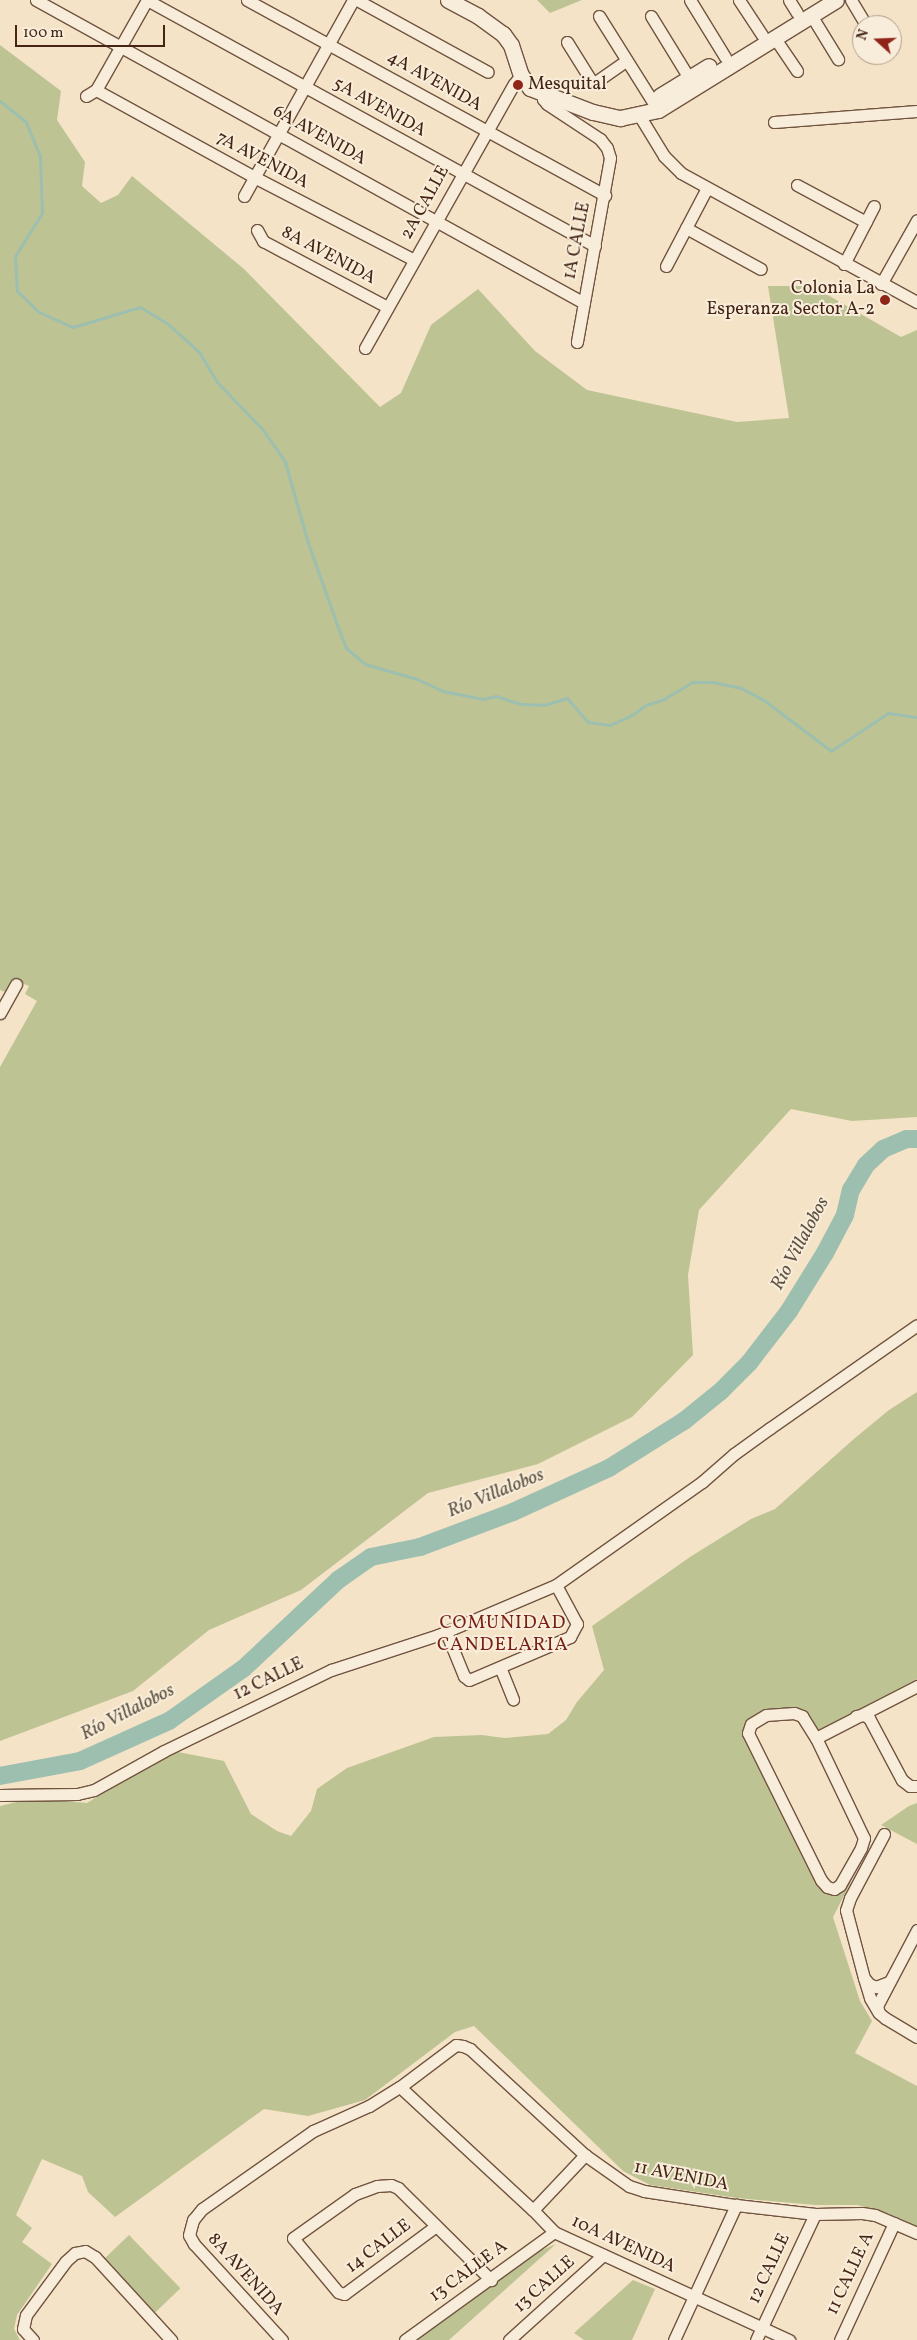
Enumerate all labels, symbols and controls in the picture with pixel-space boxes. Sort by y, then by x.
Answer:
scale bar [18,15,168,47]
north arrow [852,15,902,65]
text: 100 m [23,23,63,44]
text: N [853,27,874,43]
street label: 4A AVENIDA [383,47,485,117]
street label: 5A AVENIDA [329,74,429,142]
place label: Mesquital [528,74,607,96]
marker: Mesquital [512,79,524,91]
street label: 6A AVENIDA [268,101,370,171]
street label: 7A AVENIDA [212,128,312,194]
street label: 2A CALLE [397,162,455,244]
street label: 1A CALLE [560,201,596,281]
street label: 8A AVENIDA [277,222,379,290]
place label: Colonia La Esperanza Sector A-2 [706,279,875,322]
marker: Colonia La Esperanza Sector A-2 [879,294,891,306]
water label: Río Villalobos [767,1194,835,1294]
water label: Río Villalobos [444,1464,548,1524]
district label: COMUNIDAD CANDELARIA [436,1613,570,1657]
street label: 12 CALLE [230,1654,308,1706]
water label: Río Villalobos [77,1680,179,1746]
street label: 11 AVENIDA [632,2157,730,2197]
street label: 10A AVENIDA [568,2211,678,2279]
street label: 14 CALLE [342,2215,416,2279]
street label: 8A AVENIDA [202,2229,288,2321]
street label: 11 CALLE A [822,2229,880,2319]
street label: 12 CALLE [744,2230,796,2308]
street label: 13 CALLE A [426,2236,512,2308]
street label: 13 CALLE [510,2252,580,2318]

